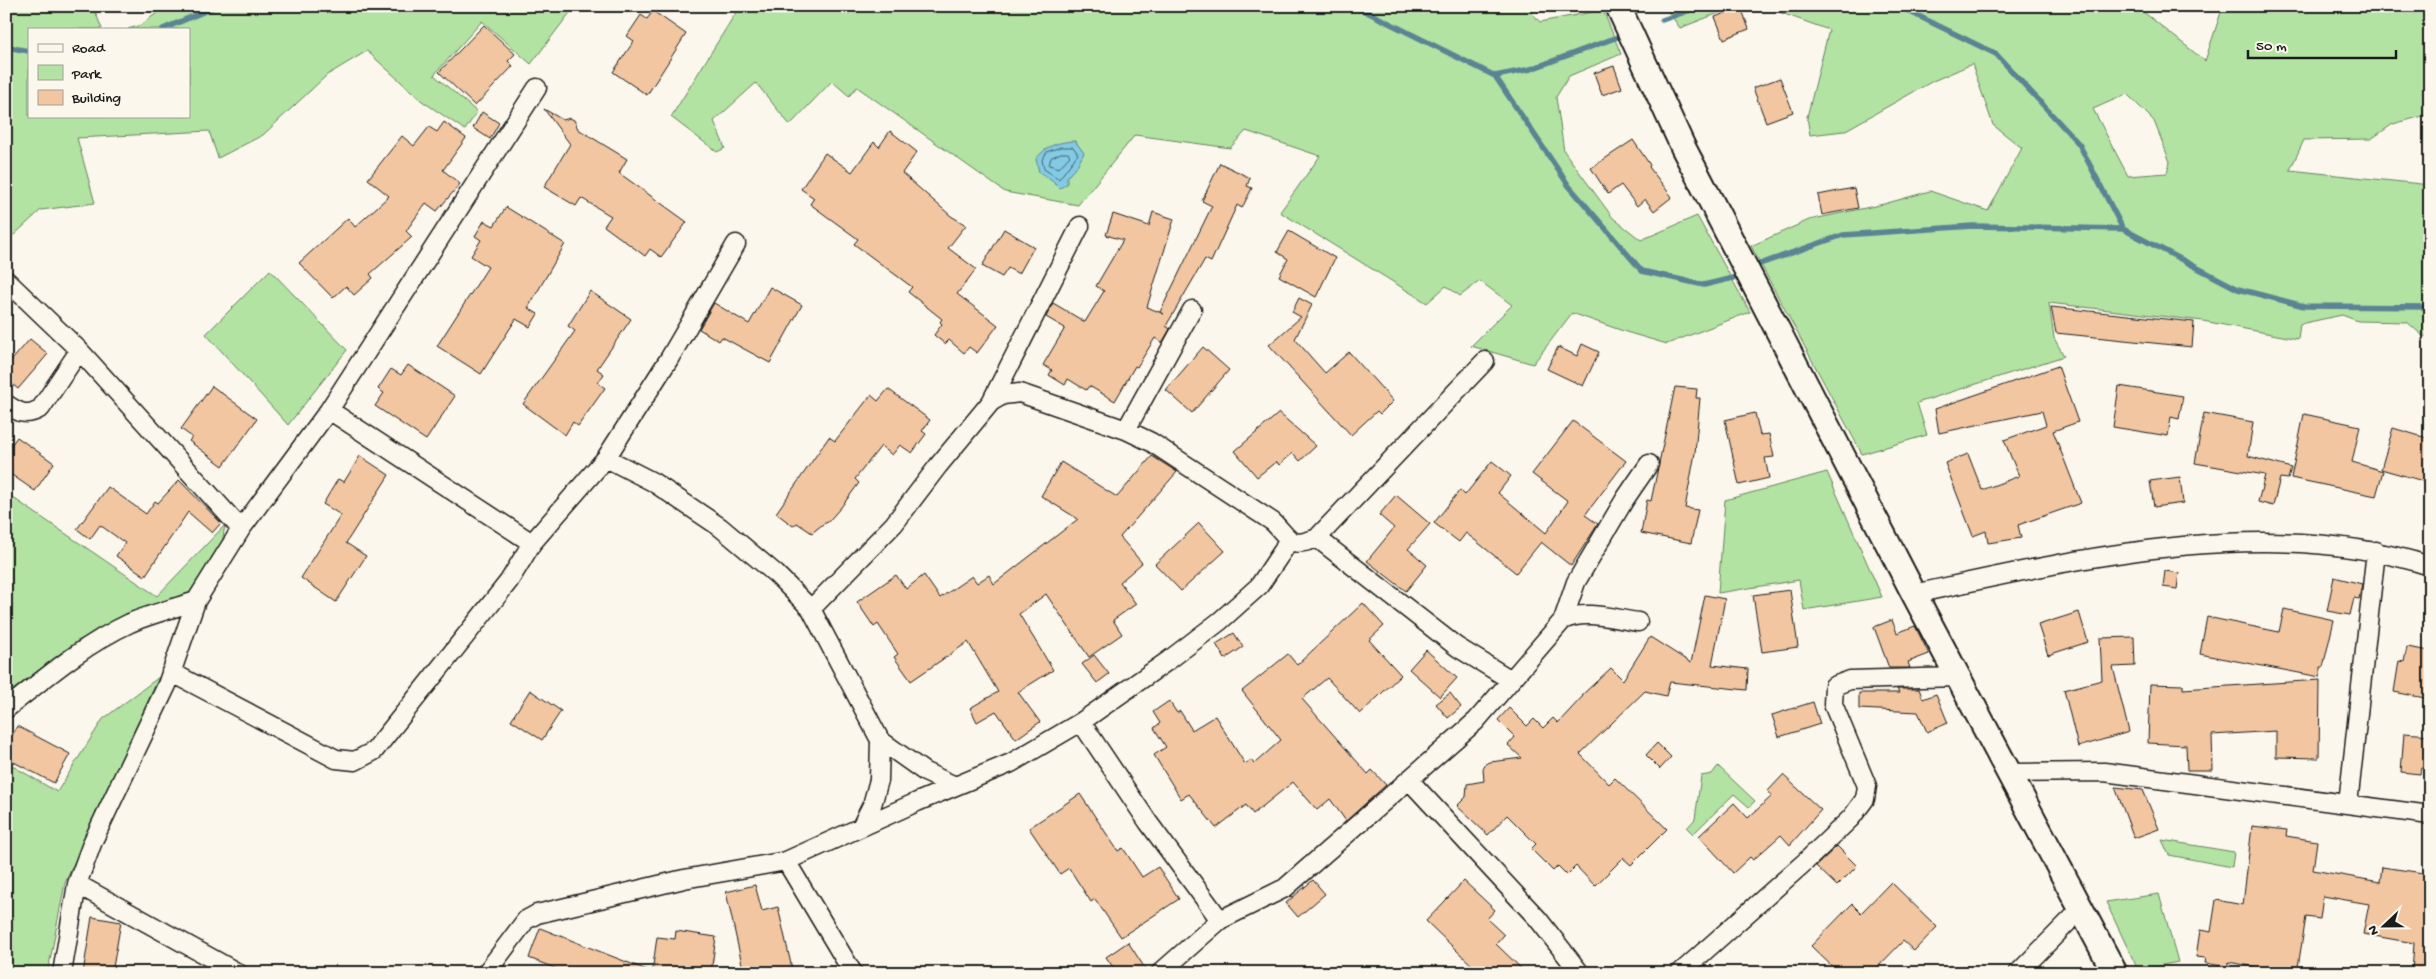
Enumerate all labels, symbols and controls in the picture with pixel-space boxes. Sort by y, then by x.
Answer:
legend [28,28,190,118]
scale bar [2248,28,2396,60]
text: 50 m [2256,38,2287,56]
text: Road [72,40,106,58]
text: Park [71,66,102,84]
text: Building [71,90,121,108]
north arrow [2358,902,2408,952]
text: N [2365,923,2384,937]

